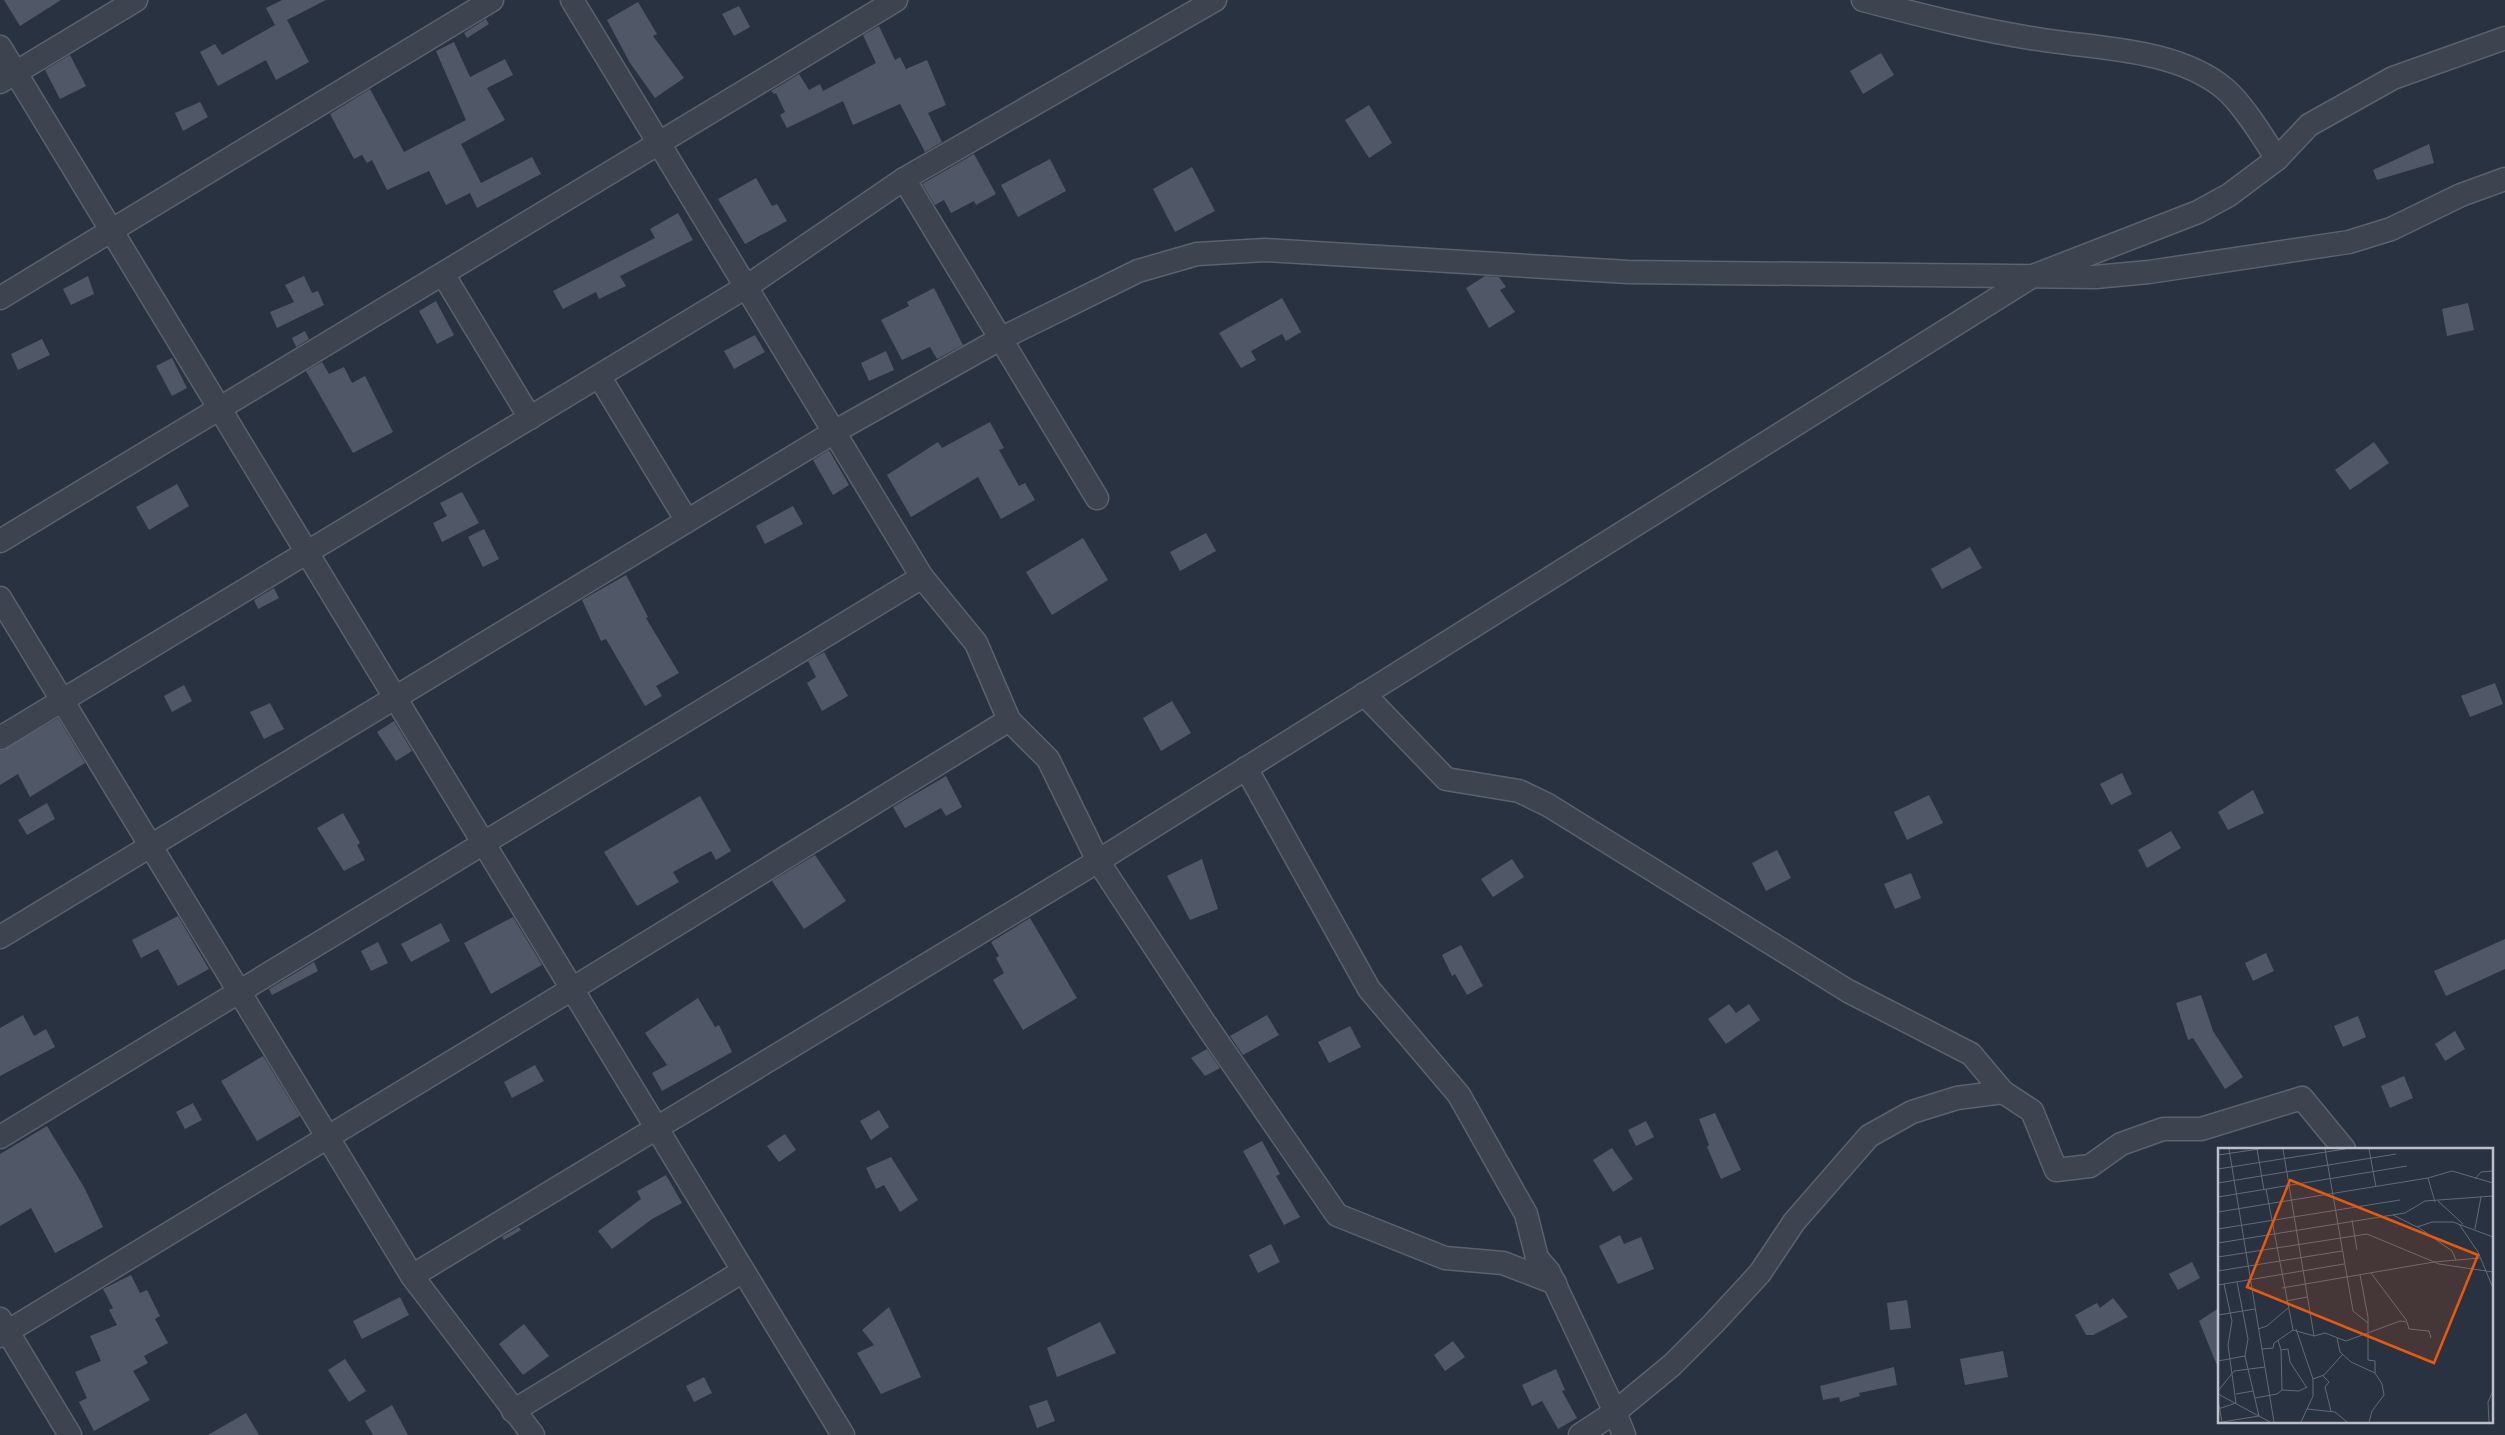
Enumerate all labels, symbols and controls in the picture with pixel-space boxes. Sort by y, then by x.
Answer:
inset map [2218,1148,2492,1422]

